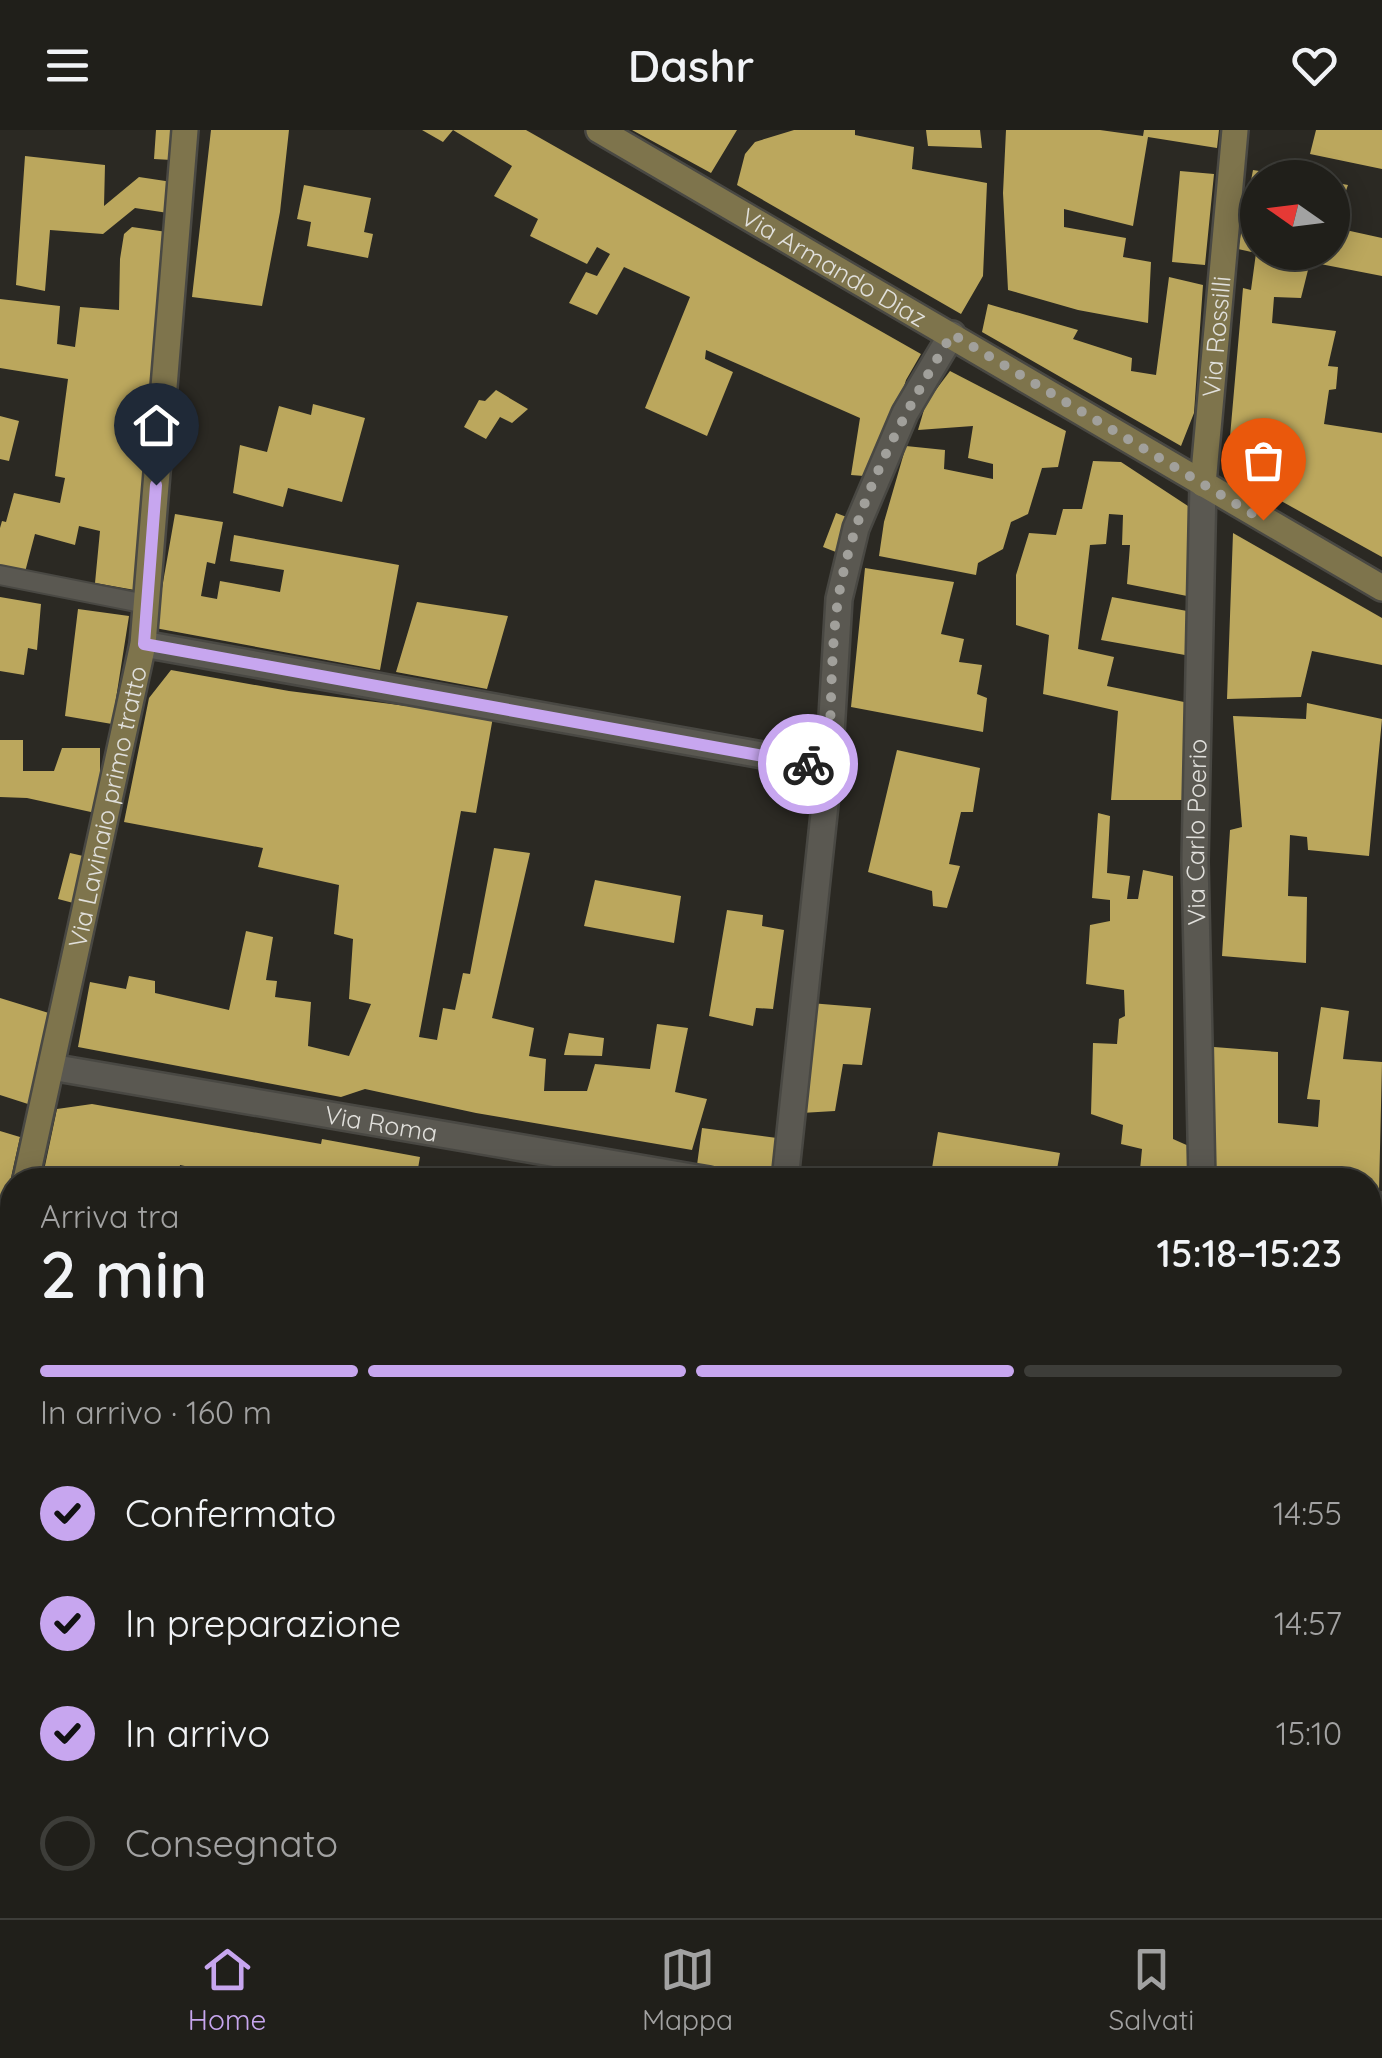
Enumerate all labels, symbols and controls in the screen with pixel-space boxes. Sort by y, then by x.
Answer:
text: Dashr [628,37,754,93]
icon: menu [40,38,95,93]
icon: heart [1287,38,1342,93]
north arrow [1240,160,1350,270]
map controls [1240,160,1350,270]
street label: Via Armando Diaz [736,201,932,333]
street label: Via Rossilli [1195,275,1237,398]
pin [114,383,199,486]
icon: home [129,398,184,453]
pin [1221,418,1306,521]
icon: bag [1236,433,1291,488]
street label: Via Lavinaio primo tratto [61,663,153,950]
courier [758,714,858,814]
icon: bike [781,737,836,792]
street label: Via Carlo Poerio [1179,738,1213,926]
street label: Via Roma [323,1098,440,1148]
text: Arriva tra [40,1196,179,1236]
text: 15:18–15:23 [1156,1229,1342,1277]
text: 2 min [40,1233,208,1314]
text: In arrivo · 160 m [40,1392,272,1432]
icon: check [40,1486,95,1541]
text: Confermato [125,1489,336,1537]
text: 14:55 [1273,1493,1342,1533]
icon: check [40,1596,95,1651]
text: In preparazione [125,1599,401,1647]
text: 14:57 [1274,1603,1342,1643]
icon: check [40,1706,95,1761]
text: In arrivo [125,1709,270,1757]
text: 15:10 [1276,1713,1342,1753]
text: Consegnato [125,1819,338,1867]
tab: Home [188,1942,266,2037]
tab: Mappa [642,1942,733,2037]
tab: Salvati [1109,1942,1194,2037]

